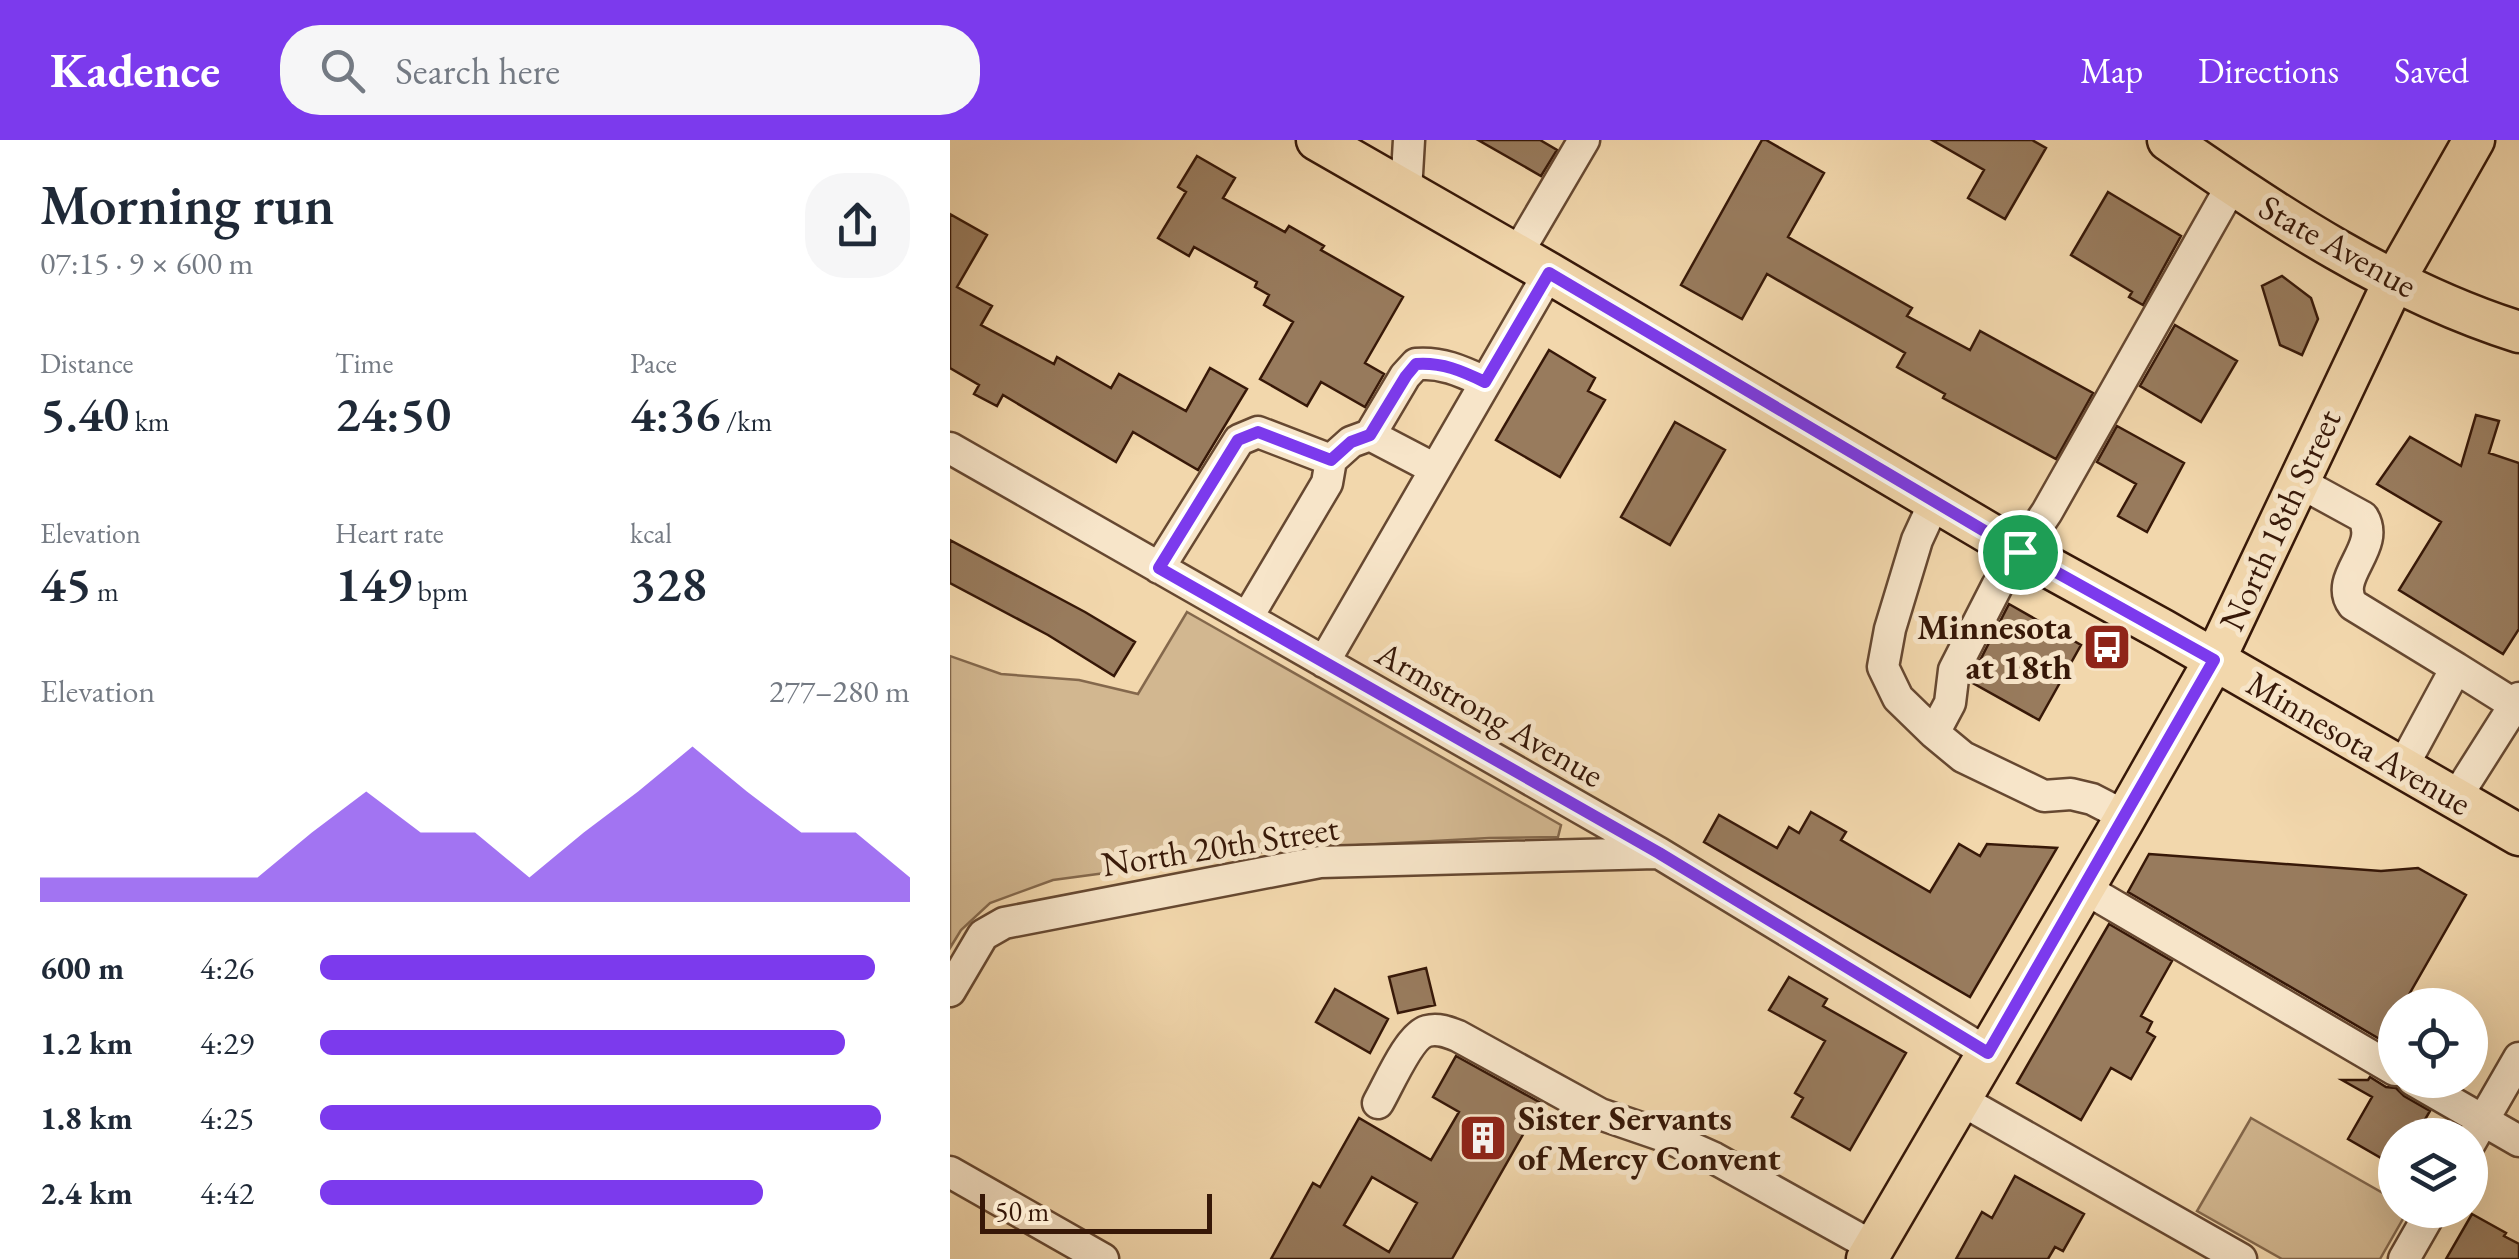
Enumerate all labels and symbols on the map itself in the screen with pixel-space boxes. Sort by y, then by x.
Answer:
street label: State Avenue [2252,184,2425,307]
street label: North 18th Street [2209,402,2350,638]
pin [1978,510,2063,595]
place label: Minnesota at 18th [1917,604,2073,689]
bus stop icon: Minnesota at 18th [2081,621,2133,673]
street label: Armstrong Avenue [1367,630,1612,797]
street label: Minnesota Avenue [2239,660,2480,825]
street label: North 20th Street [1098,805,1342,886]
place label: Sister Servants of Mercy Convent [1518,1095,1781,1180]
building icon: Sister Servants of Mercy Convent [1457,1112,1509,1164]
scale bar [980,1189,1212,1234]

